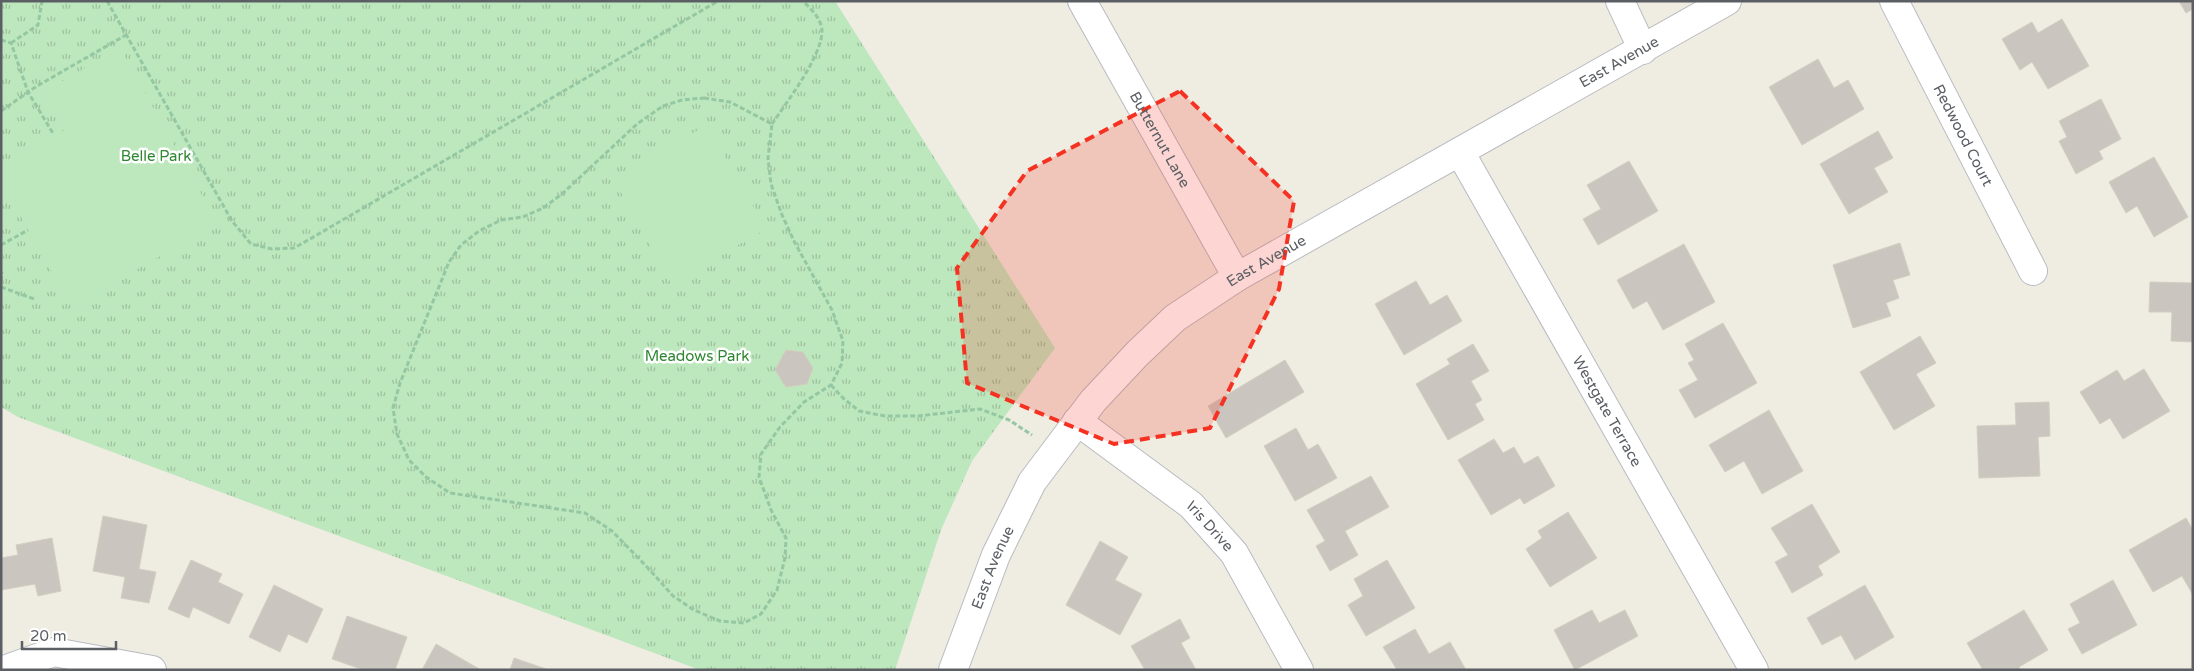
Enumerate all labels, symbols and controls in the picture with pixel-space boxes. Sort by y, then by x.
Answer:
street label: East Avenue [1576,32,1662,91]
street label: Redwood Court [1929,81,1997,189]
street label: Butternut Lane [1126,88,1194,191]
park label: Belle Park [121,147,191,165]
street label: East Avenue [1223,231,1309,290]
park label: Meadows Park [645,347,749,365]
street label: Westgate Terrace [1569,353,1646,470]
street label: Iris Drive [1184,496,1237,555]
street label: East Avenue [968,523,1018,612]
scale bar [22,618,116,650]
text: 20 m [30,627,67,645]

